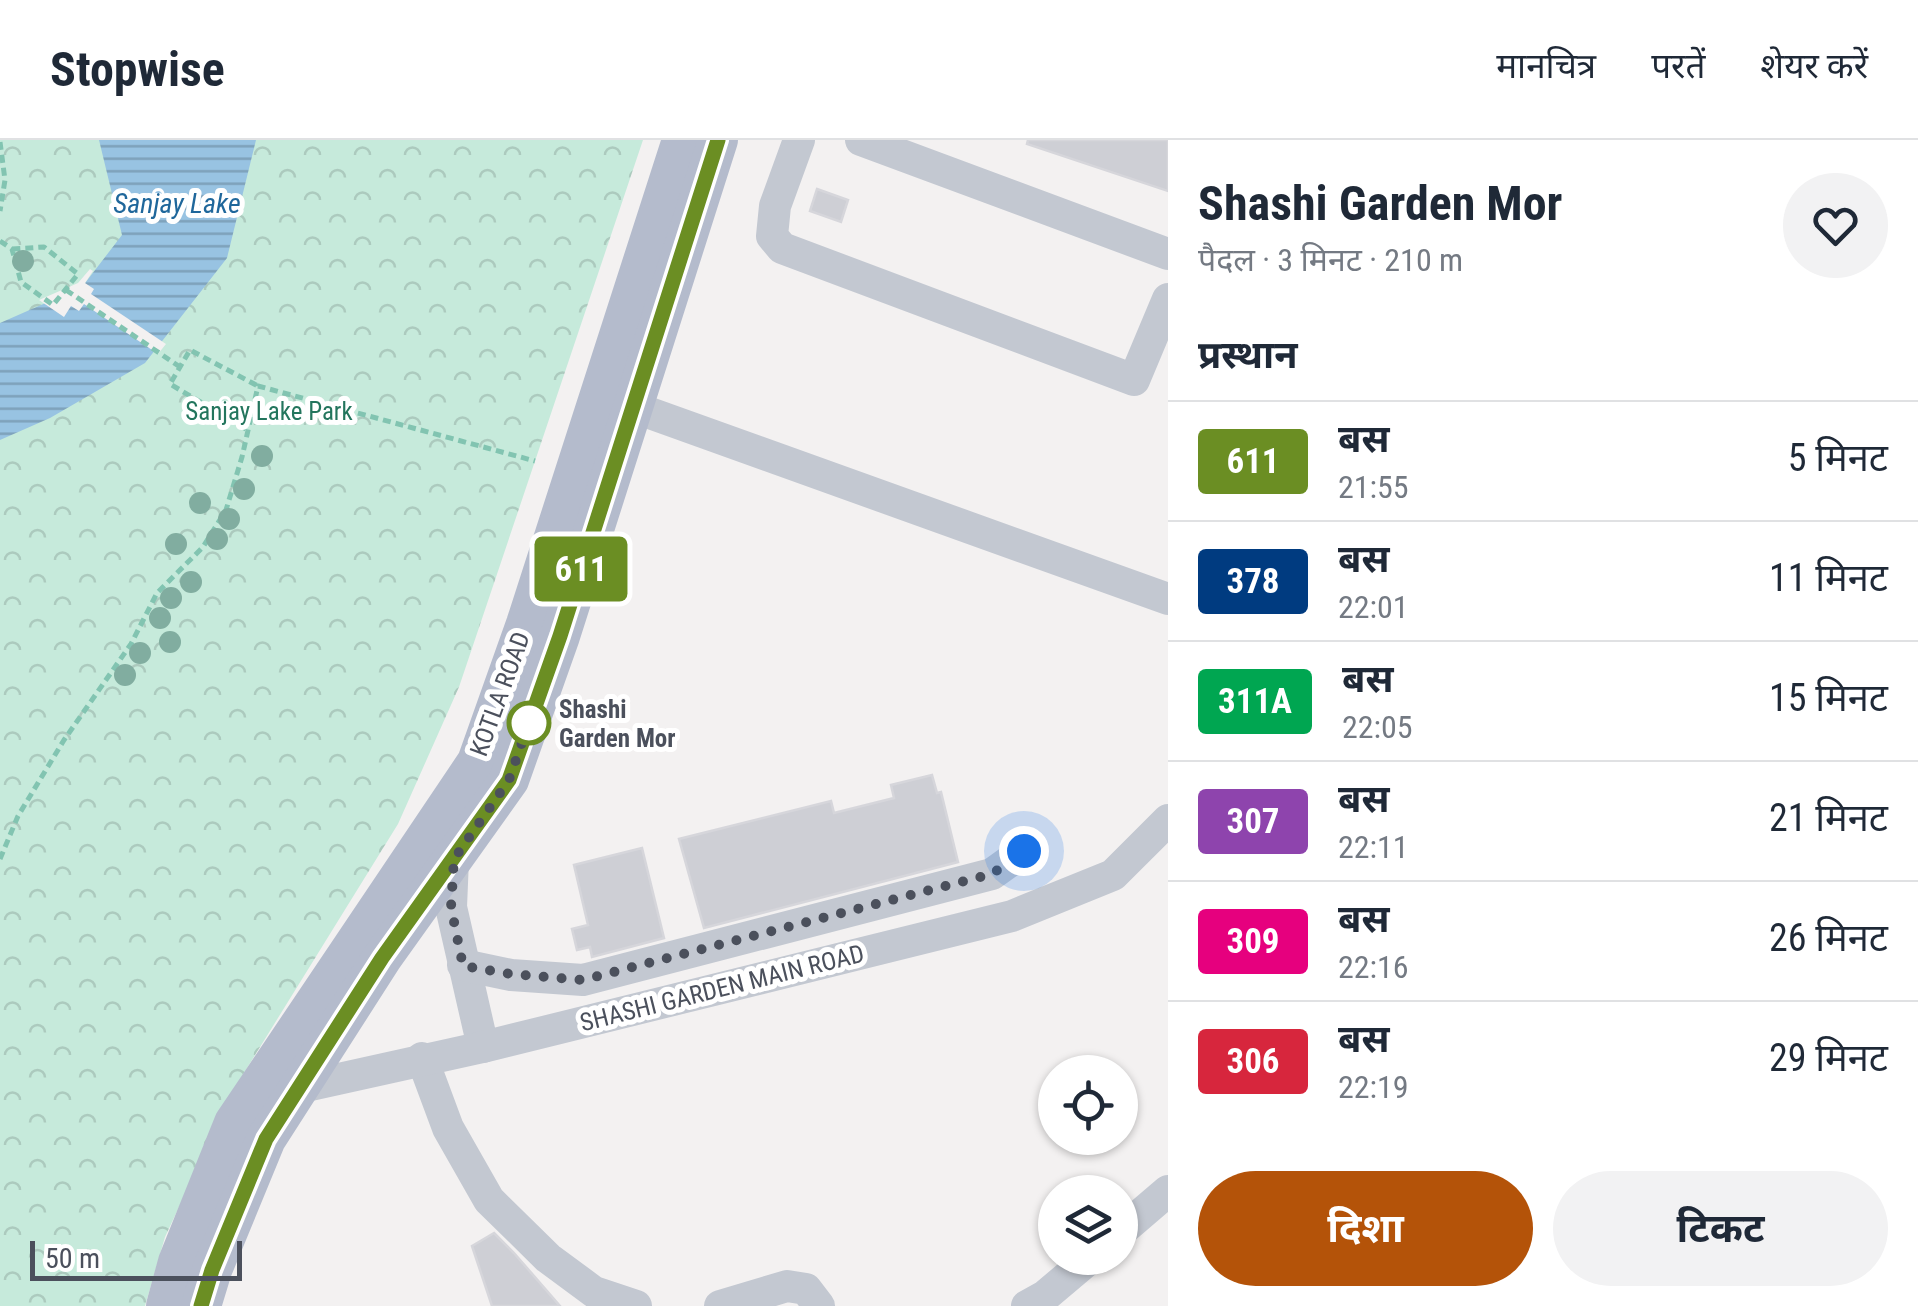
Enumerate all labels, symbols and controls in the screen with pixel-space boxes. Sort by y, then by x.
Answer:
text: Stopwise [50,41,225,98]
text: मानचित्र [1496,46,1596,87]
text: परतें [1651,46,1705,87]
text: शेयर करें [1760,46,1868,87]
button: heart [1783,173,1888,278]
text: Shashi Garden Mor [1198,175,1563,232]
water label: Sanjay Lake [113,187,241,220]
text: पैदल · 3 मिनट · 210 m [1198,241,1463,279]
text: प्रस्थान [1198,333,1298,377]
park label: Sanjay Lake Park [185,397,353,426]
text: बस [1338,417,1390,461]
text: 5 मिनट [1788,436,1888,480]
text: 611 [1226,441,1280,482]
text: 21:55 [1338,468,1409,506]
line badge: 611 [524,536,638,602]
text: बस [1338,537,1390,581]
text: 611 [554,549,608,590]
text: 11 मिनट [1769,556,1888,600]
text: 378 [1226,561,1280,602]
text: 22:01 [1338,588,1409,626]
street label: KOTLA ROAD [464,628,536,760]
text: बस [1342,657,1394,701]
text: 15 मिनट [1769,676,1888,720]
text: 311A [1218,681,1292,722]
place label: Shashi Garden Mor [559,695,676,753]
marker: Shashi Garden Mor [508,702,550,744]
text: 22:05 [1342,708,1413,746]
text: बस [1338,777,1390,821]
text: 21 मिनट [1769,796,1888,840]
text: 307 [1226,801,1280,842]
your location [999,826,1049,876]
text: 22:11 [1338,828,1409,866]
text: बस [1338,897,1390,941]
text: 26 मिनट [1769,916,1888,960]
text: 309 [1226,921,1280,962]
street label: SHASHI GARDEN MAIN ROAD [577,939,867,1037]
text: 22:16 [1338,948,1409,986]
text: बस [1338,1017,1390,1061]
text: 29 मिनट [1769,1036,1888,1080]
text: 306 [1226,1041,1280,1082]
map controls [1038,1055,1138,1275]
button: locate [1038,1055,1138,1155]
text: 22:19 [1338,1068,1409,1106]
button: दिशा [1198,1171,1533,1286]
button: टिकट [1553,1171,1888,1286]
button: layers [1038,1175,1138,1275]
scale bar [30,1236,242,1280]
text: 50 m [45,1242,100,1275]

